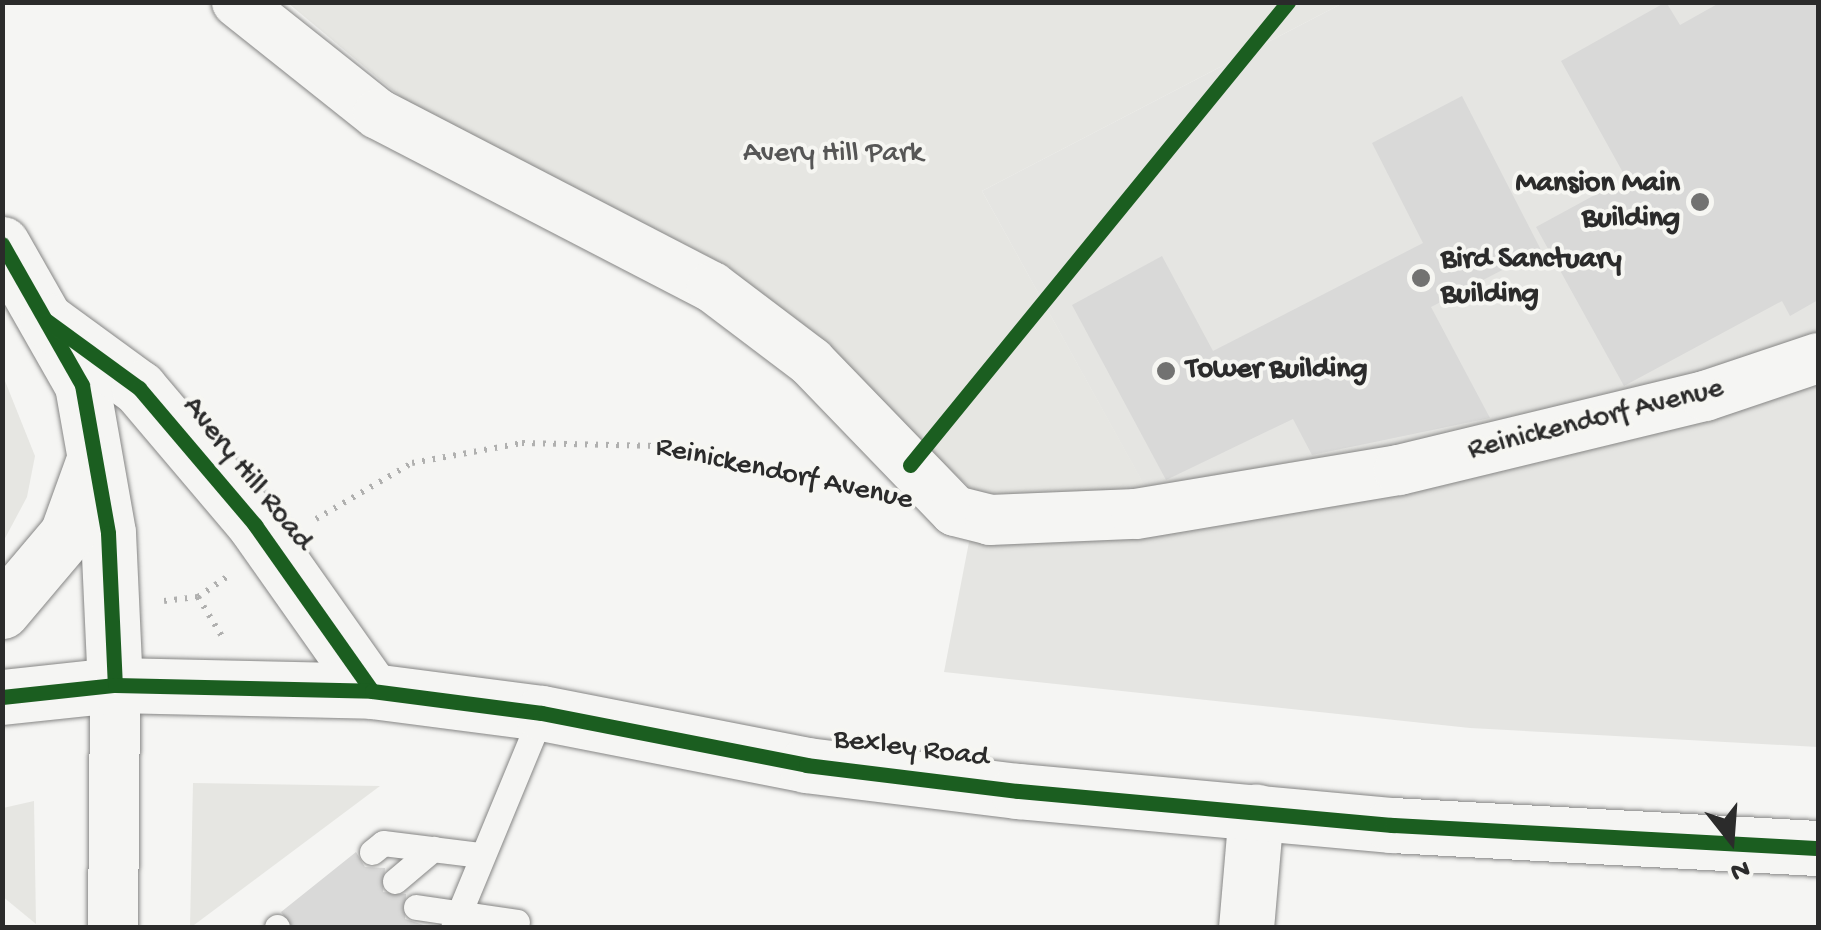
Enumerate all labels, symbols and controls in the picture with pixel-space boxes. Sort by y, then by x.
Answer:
park label: Avery Hill Park [743,137,923,173]
place label: Mansion Main Building [1516,167,1680,238]
marker: Mansion Main Building [1689,191,1711,213]
place label: Bird Sanctuary Building [1441,243,1622,314]
marker: Bird Sanctuary Building [1410,267,1432,289]
place label: Tower Building [1186,353,1367,389]
marker: Tower Building [1155,360,1177,382]
street label: Reinickendorf Avenue [1465,372,1727,470]
street label: Avery Hill Road [173,390,319,560]
street label: Reinickendorf Avenue [652,430,916,520]
street label: Bexley Road [831,723,991,777]
north arrow [1681,790,1781,890]
text: N [1726,851,1753,888]

